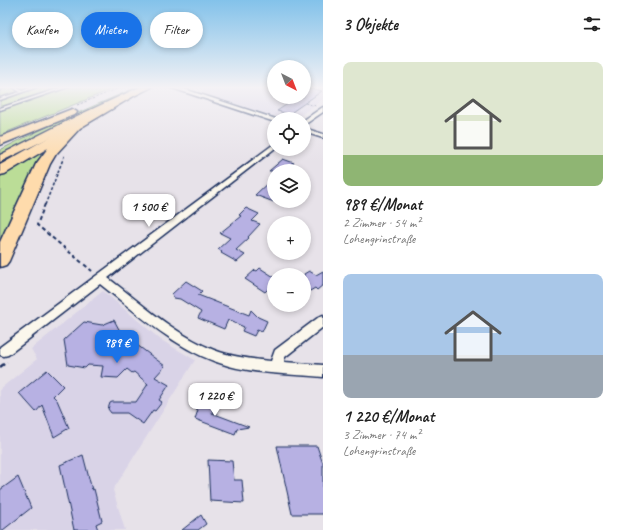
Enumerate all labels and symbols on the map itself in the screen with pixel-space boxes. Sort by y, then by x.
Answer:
north arrow [267,60,311,104]
pin: 1 500 € [112,194,186,228]
pin: 989 € [89,330,145,364]
pin: 1 220 € [178,383,252,417]

